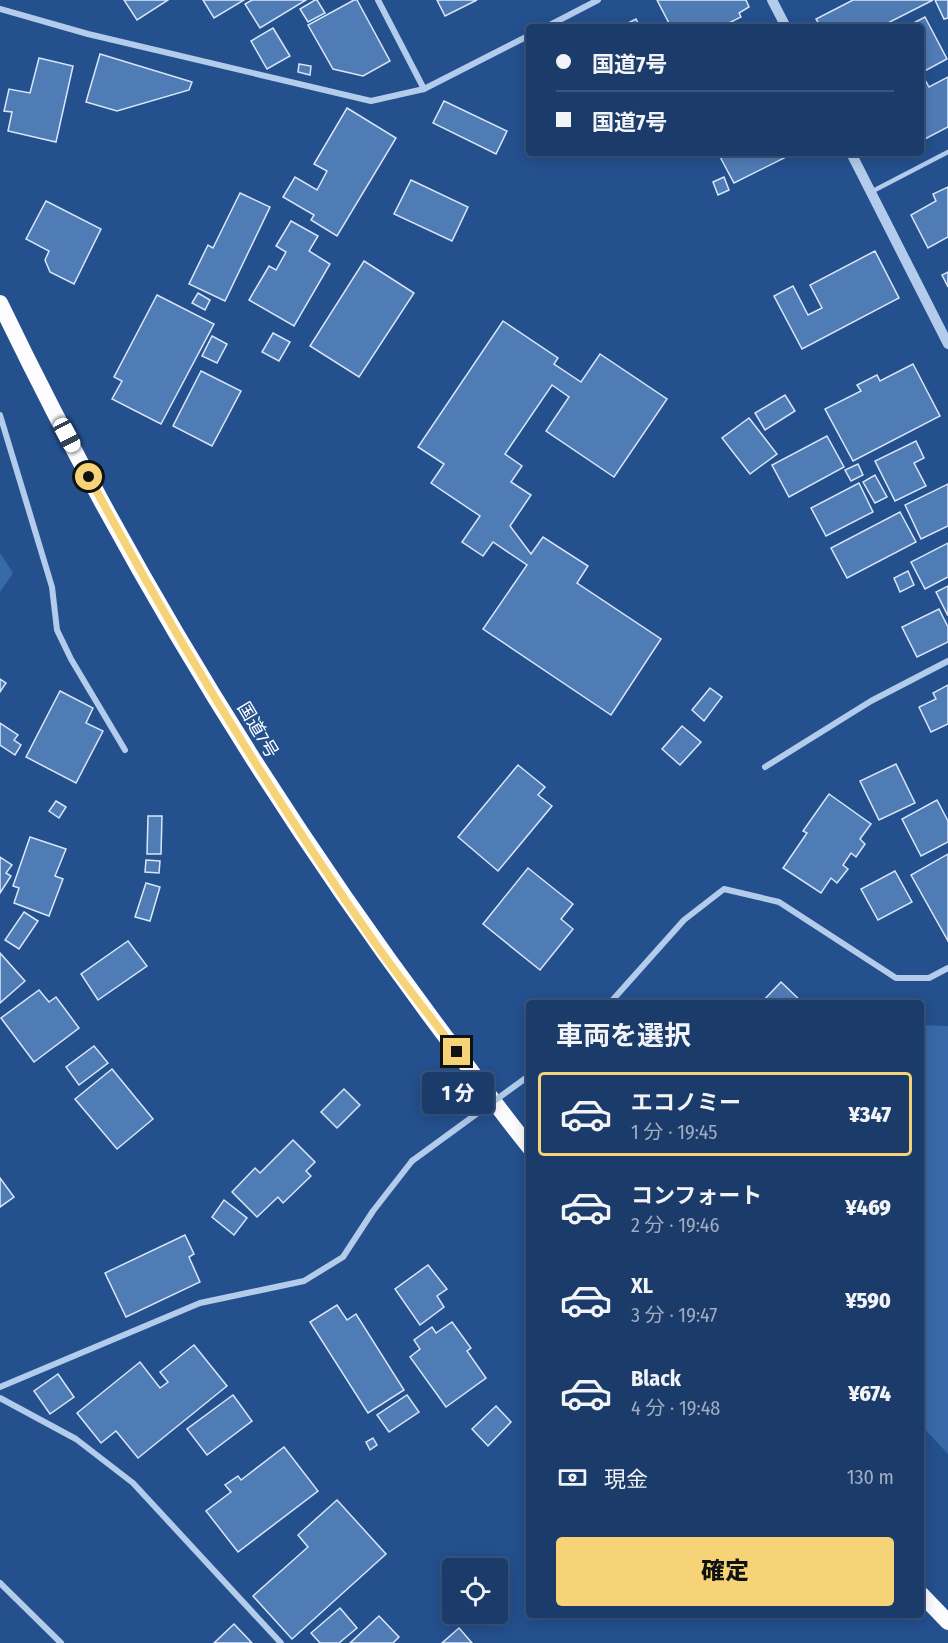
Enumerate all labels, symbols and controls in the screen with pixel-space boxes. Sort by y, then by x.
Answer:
text: 国道7号 [592,51,667,78]
text: 国道7号 [592,109,667,136]
car [51,415,83,455]
route start [75,463,102,490]
street label: 国道7号 [233,698,283,762]
text: 車両を選択 [556,1020,691,1052]
route end [443,1038,470,1065]
callout: 1 分 [421,1073,493,1115]
text: 1 分 [442,1081,474,1105]
icon: car [559,1087,613,1141]
text: エコノミー [631,1089,741,1116]
text: ¥347 [848,1101,891,1128]
text: 1 分 · 19:45 [631,1120,717,1144]
icon: car [559,1180,613,1234]
text: コンフォート [631,1182,762,1209]
text: ¥469 [845,1194,891,1221]
text: 2 分 · 19:46 [631,1213,719,1237]
text: XL [631,1272,653,1299]
icon: car [559,1273,613,1327]
text: ¥590 [845,1287,891,1314]
text: 3 分 · 19:47 [631,1303,717,1327]
text: Black [631,1365,681,1392]
icon: car [559,1366,613,1420]
text: ¥674 [848,1380,891,1407]
text: 4 分 · 19:48 [631,1396,720,1420]
icon: cash [556,1461,589,1494]
text: 130 m [847,1465,894,1489]
text: 現金 [604,1466,648,1493]
button: 確定 [556,1537,894,1606]
map controls [442,1558,508,1624]
button: locate [442,1558,508,1624]

